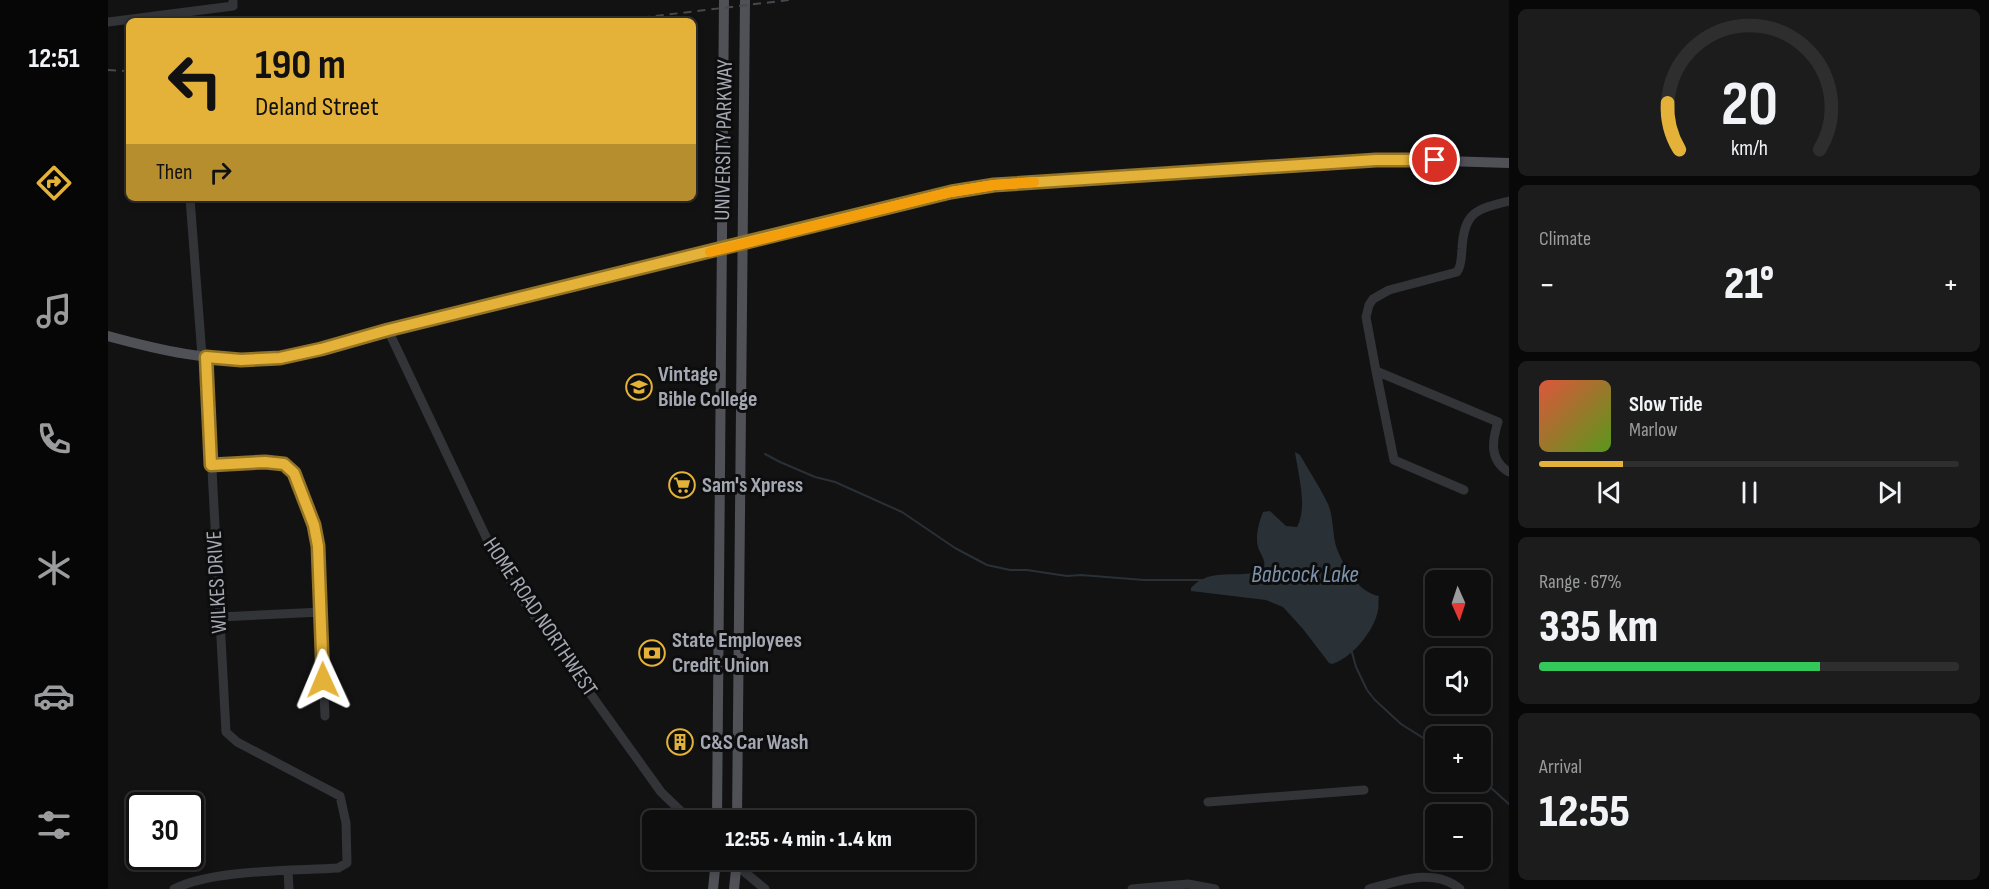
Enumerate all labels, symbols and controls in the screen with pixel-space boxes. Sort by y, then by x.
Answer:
text: 190 m [255,40,346,91]
icon: left [156,42,234,120]
text: 12:51 [28,43,80,75]
street label: UNIVERSITY PARKWAY [709,59,739,221]
text: 20 [1720,68,1778,143]
text: Deland Street [255,91,379,123]
pin [1409,134,1460,185]
text: km/h [1730,136,1768,161]
icon: arrive [1418,143,1451,176]
icon: right [204,156,237,189]
text: Then [156,159,192,186]
icon: directions [33,162,75,204]
text: Climate [1539,227,1591,251]
text: 21° [1724,257,1774,312]
text: − [1539,265,1555,305]
text: + [1943,265,1959,305]
icon: music [33,290,75,332]
place label: Vintage Bible College [658,361,757,413]
school or university icon: Vintage Bible College [624,372,654,402]
text: Slow Tide [1629,391,1703,418]
icon: phone [33,418,75,460]
text: Marlow [1629,418,1677,442]
supermarket icon: Sam's Xpress [667,470,697,500]
place label: Sam's Xpress [702,472,803,499]
icon: previous [1593,476,1626,509]
icon: pause [1733,476,1766,509]
icon: next [1873,476,1906,509]
street label: WILKES DRIVE [201,530,233,634]
street label: HOME ROAD NORTHWEST [477,532,603,702]
icon: climate [33,547,75,589]
water label: Babcock Lake [1251,560,1359,589]
north arrow [1425,570,1491,636]
map controls [1425,570,1491,870]
text: Range · 67% [1539,570,1622,594]
text: 335 km [1539,600,1658,655]
place label: State Employees Credit Union [672,627,802,679]
bank icon: State Employees Credit Union [637,638,667,668]
position arrow [291,648,355,712]
button: sound [1425,648,1491,714]
icon: car [33,675,75,717]
button: + [1425,726,1491,792]
building icon: C&S Car Wash [665,727,695,757]
place label: C&S Car Wash [700,729,809,756]
text: Arrival [1539,755,1582,779]
text: 12:55 [1539,785,1630,840]
speed limit sign: 30 [126,792,204,870]
icon: filters [33,804,75,846]
button: − [1425,804,1491,870]
text: 12:55 · 4 min · 1.4 km [725,826,892,853]

